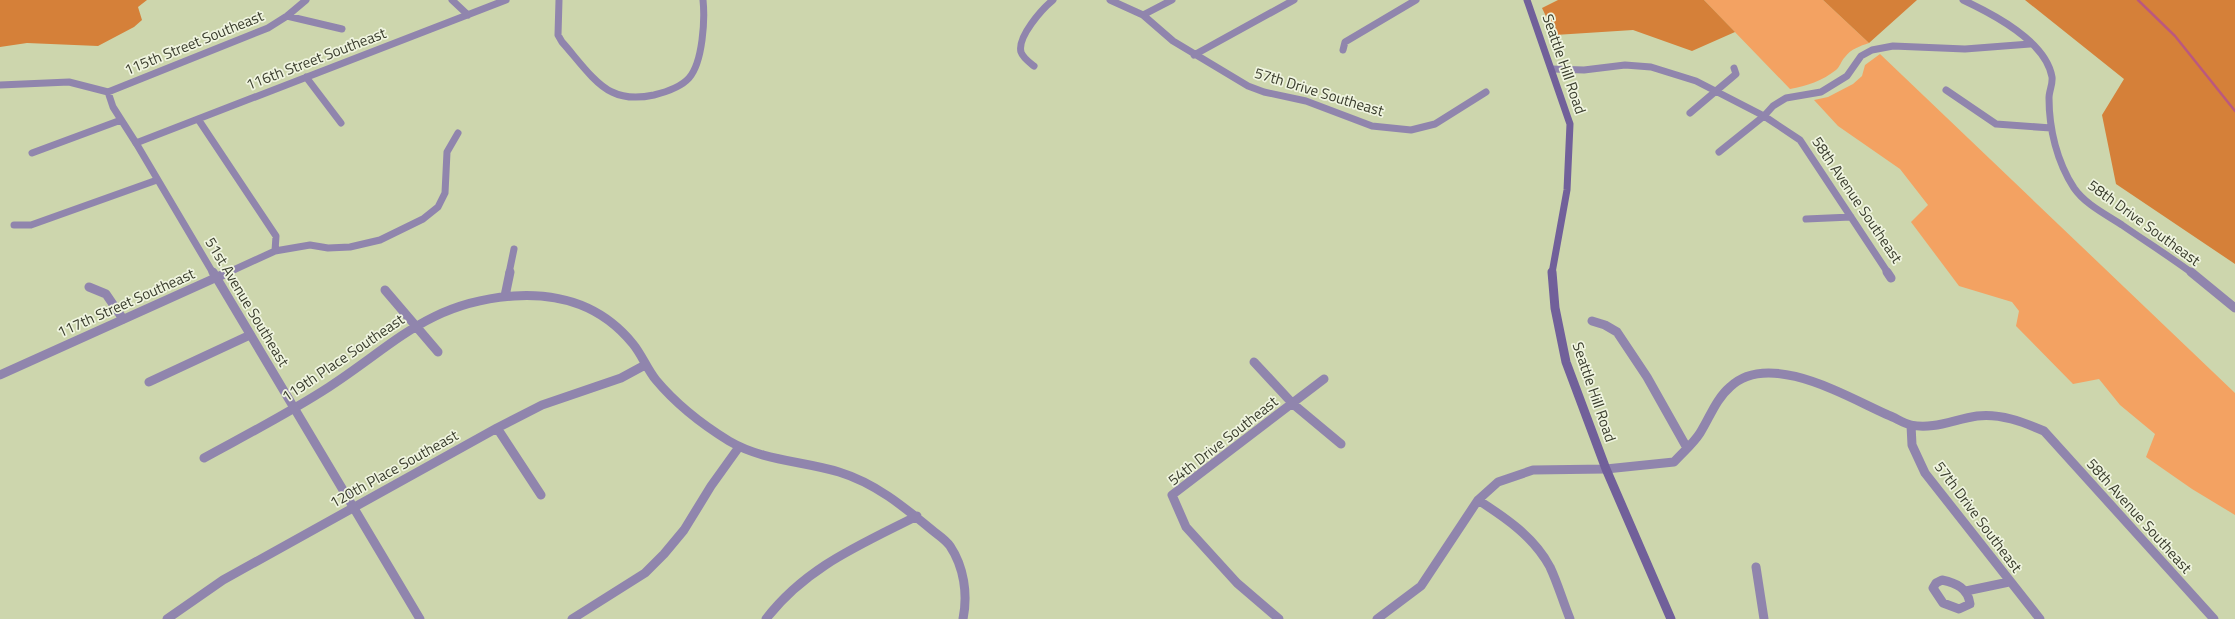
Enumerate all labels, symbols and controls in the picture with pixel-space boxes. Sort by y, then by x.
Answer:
street label: 115th Street Southeast [121,4,268,81]
street label: Seattle Hill Road [1537,11,1592,117]
street label: 116th Street Southeast [242,21,390,96]
street label: 57th Drive Southeast [1252,61,1387,122]
street label: 58th Avenue Southeast [1806,132,1909,268]
street label: 58th Drive Southeast [2083,174,2206,272]
street label: 51st Avenue Southeast [200,233,296,371]
street label: 117th Street Southeast [53,262,199,343]
street label: 119th Place Southeast [277,307,409,407]
street label: Seattle Hill Road [1567,339,1622,445]
street label: 54th Drive Southeast [1163,390,1283,491]
street label: 120th Place Southeast [325,423,463,513]
street label: 58th Avenue Southeast [2081,453,2198,579]
street label: 57th Drive Southeast [1929,456,2028,578]

